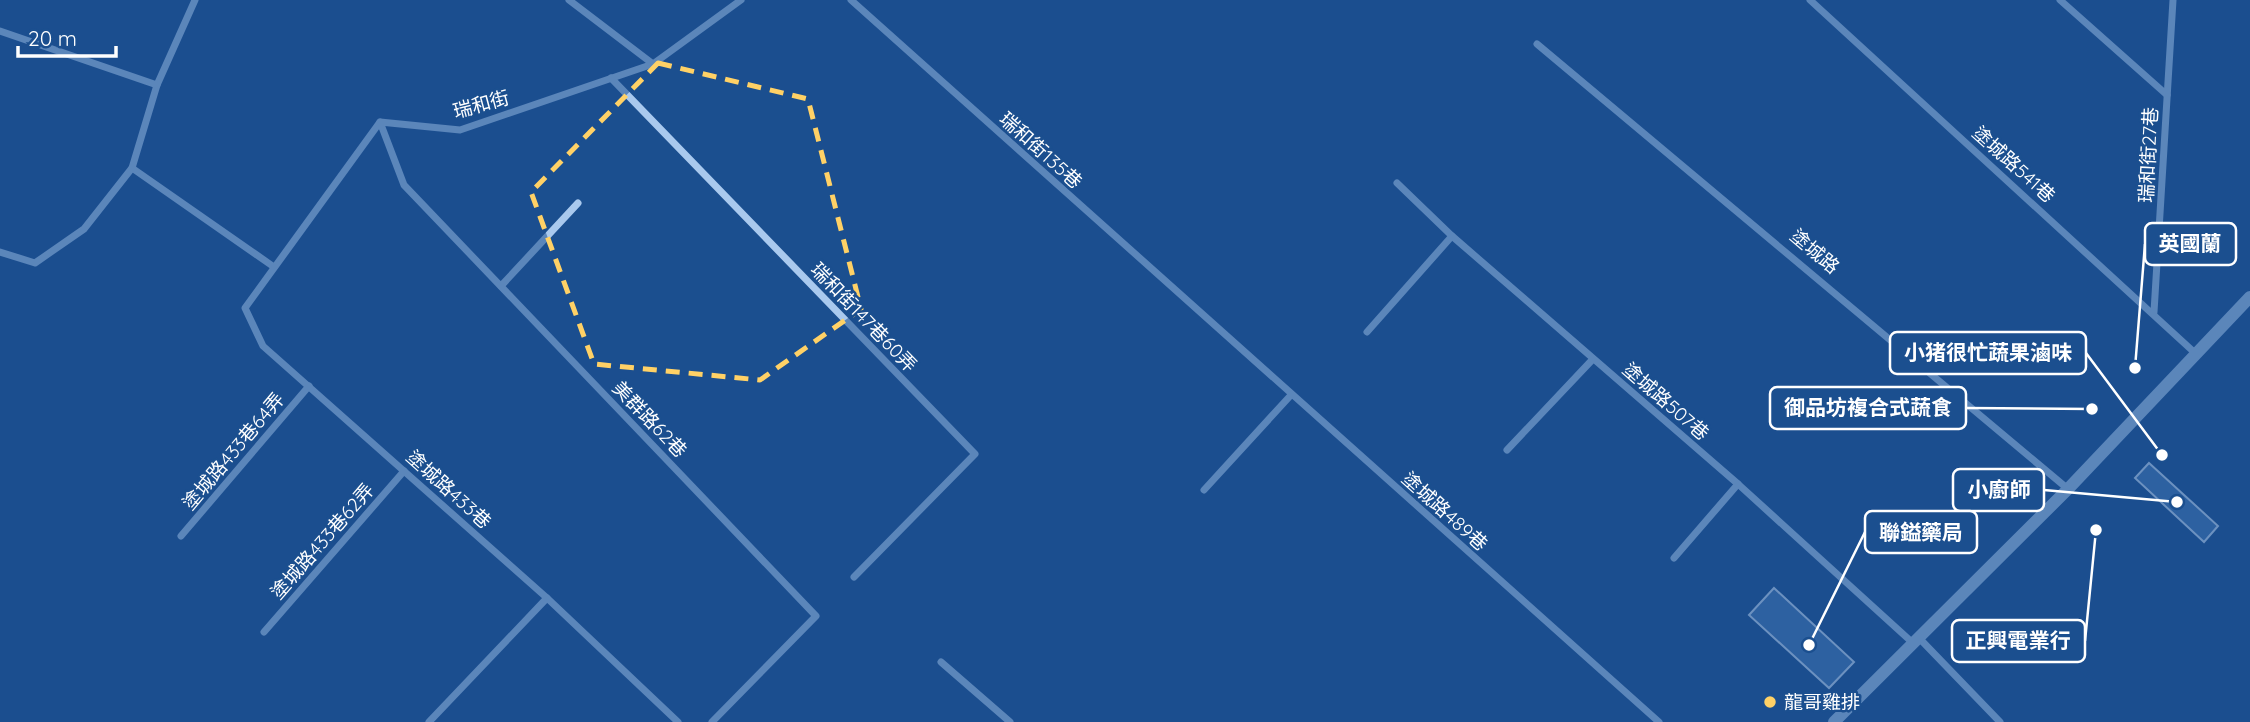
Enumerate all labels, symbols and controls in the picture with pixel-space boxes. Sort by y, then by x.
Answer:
scale bar [18,14,116,58]
text: 20 m [28,25,77,51]
street label: 瑞和街 [450,85,512,123]
street label: 瑞和街27巷 [2134,106,2162,204]
street label: 瑞和街135巷 [995,107,1087,193]
street label: 塗城路541巷 [1968,121,2060,207]
street label: 塗城路 [1785,223,1845,279]
callout: 英國蘭 [2145,223,2236,265]
text: 英國蘭 [2159,230,2222,256]
street label: 瑞和街147巷60弄 [806,257,922,377]
callout: 小猪很忙蔬果滷味 [1890,332,2086,374]
text: 小猪很忙蔬果滷味 [1904,339,2072,365]
street label: 塗城路507巷 [1618,357,1714,445]
street label: 美群路62巷 [608,376,692,462]
callout: 御品坊複合式蔬食 [1770,387,1966,429]
street label: 塗城路433巷64弄 [177,388,289,514]
text: 御品坊複合式蔬食 [1784,394,1952,420]
street label: 塗城路433巷 [402,445,496,533]
street label: 塗城路489巷 [1397,466,1493,556]
callout: 小廚師 [1953,469,2044,511]
text: 小廚師 [1968,476,2031,502]
street label: 塗城路433巷62弄 [265,478,379,604]
callout: 聯鎰藥局 [1865,511,1977,553]
text: 聯鎰藥局 [1879,519,1963,545]
callout: 正興電業行 [1952,620,2085,662]
text: 正興電業行 [1966,627,2071,653]
place label: 龍哥雞排 [1784,690,1860,714]
marker: 龍哥雞排 [1762,694,1778,710]

